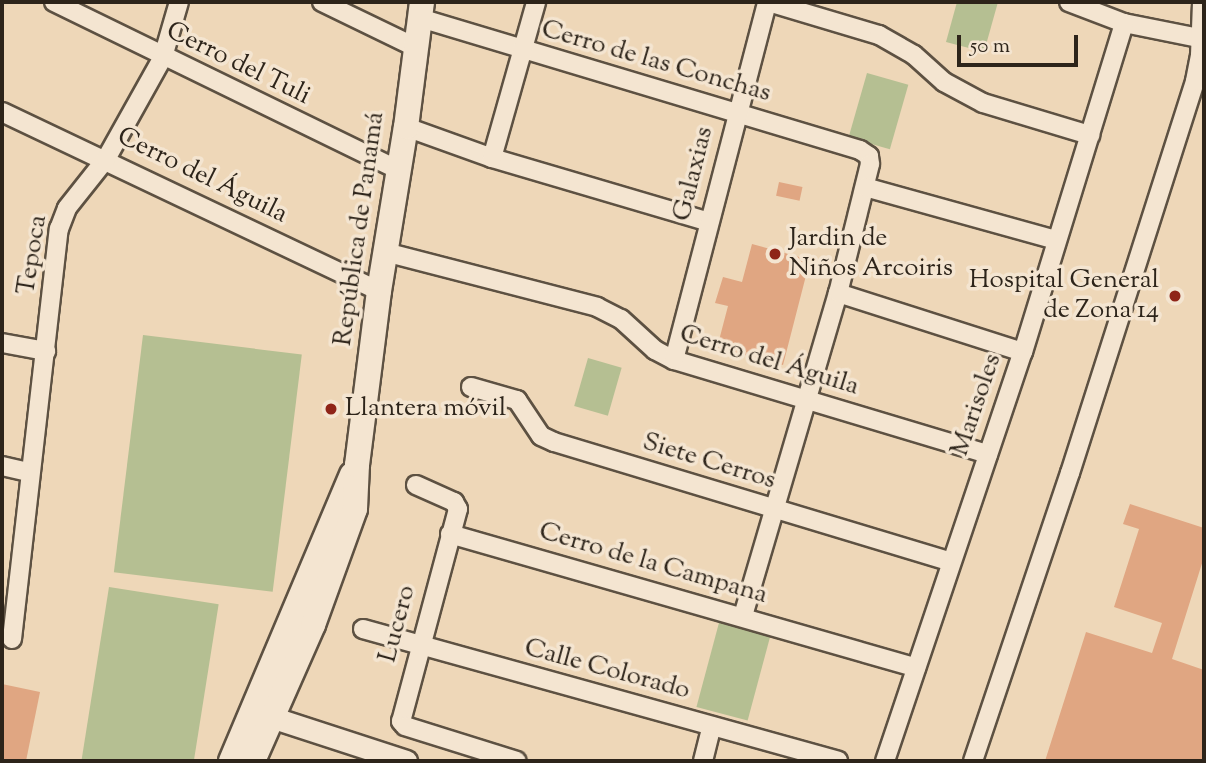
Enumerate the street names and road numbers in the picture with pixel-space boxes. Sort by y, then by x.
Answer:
street label: Cerro de las Conchas [538,14,774,110]
street label: Cerro del Tuli [161,16,315,112]
street label: República de Panamá [328,110,392,348]
street label: Cerro del Águila [112,121,292,231]
street label: Galaxias [667,123,721,225]
street label: Tepoca [11,213,55,297]
street label: Cerro del Águila [676,319,862,403]
street label: Marisoles [945,350,1009,460]
street label: Siete Cerros [639,427,779,497]
street label: Cerro de la Campana [535,516,771,612]
street label: Lucero [373,582,423,666]
street label: Calle Colorado [521,633,693,707]

